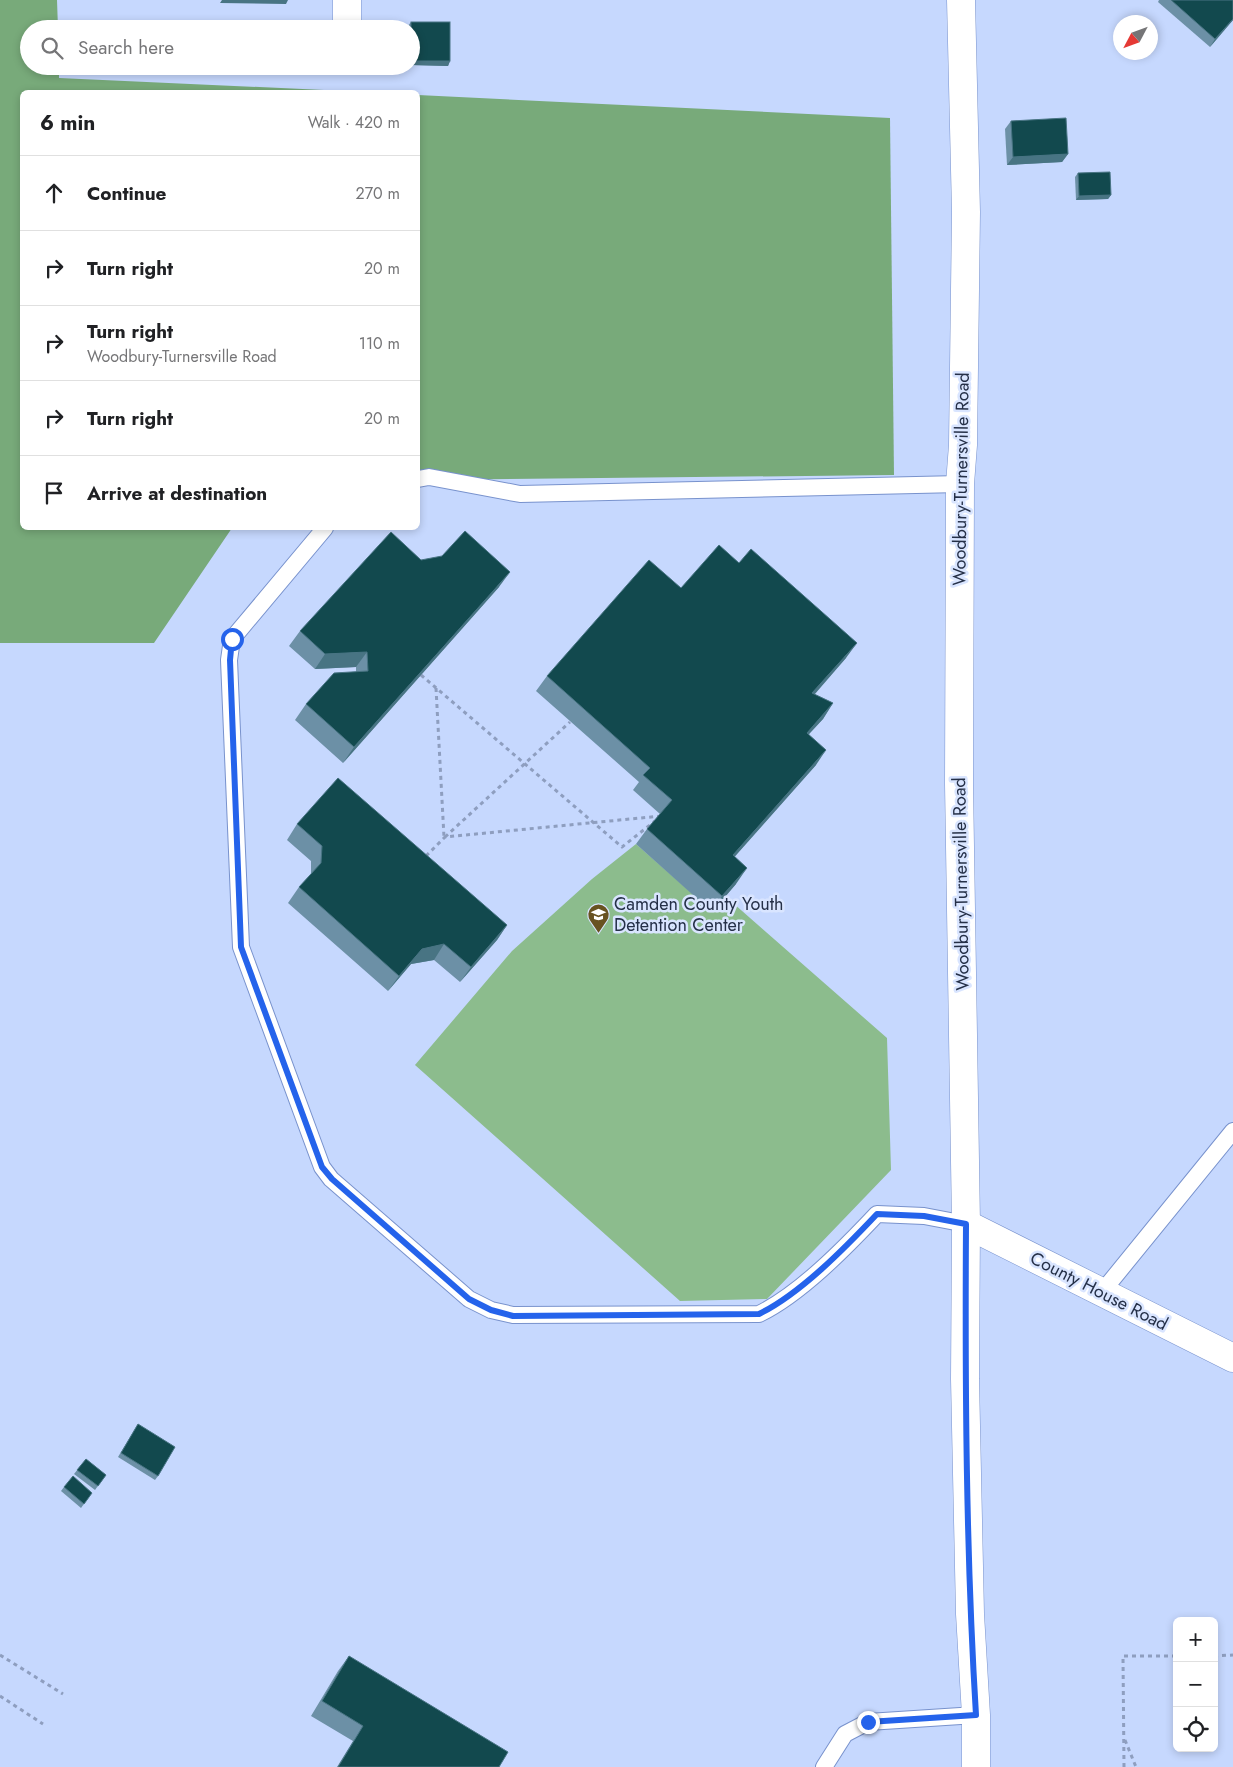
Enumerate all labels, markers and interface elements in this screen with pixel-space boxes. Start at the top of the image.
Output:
north arrow [1113,15,1158,60]
search box [20,20,420,75]
icon: search [38,34,66,62]
text: Search here [78,34,174,61]
text: 6 min [40,108,95,138]
text: Walk · 420 m [308,111,400,134]
icon: ahead [40,179,68,207]
text: Continue [87,180,166,207]
text: 270 m [356,182,400,205]
icon: right [40,254,68,282]
text: Turn right [87,255,173,282]
text: 20 m [364,257,400,280]
text: Turn right [87,318,173,345]
icon: right [40,329,68,357]
text: 110 m [359,332,400,355]
text: Woodbury-Turnersville Road [87,345,277,368]
street label: Woodbury-Turnersville Road [946,372,976,586]
icon: right [40,404,68,432]
text: Turn right [87,405,173,432]
text: 20 m [364,407,400,430]
icon: arrive [40,479,68,507]
text: Arrive at destination [87,480,267,507]
route start [221,628,244,651]
street label: Woodbury-Turnersville Road [946,777,976,991]
place label: Camden County Youth Detention Center [614,891,783,938]
school or university icon: Camden County Youth Detention Center [586,902,610,933]
street label: County House Road [1026,1245,1172,1337]
map controls [1173,1617,1218,1752]
button: + [1173,1617,1218,1662]
button: − [1173,1662,1218,1707]
button: locate [1173,1707,1218,1752]
route end [857,1711,880,1734]

